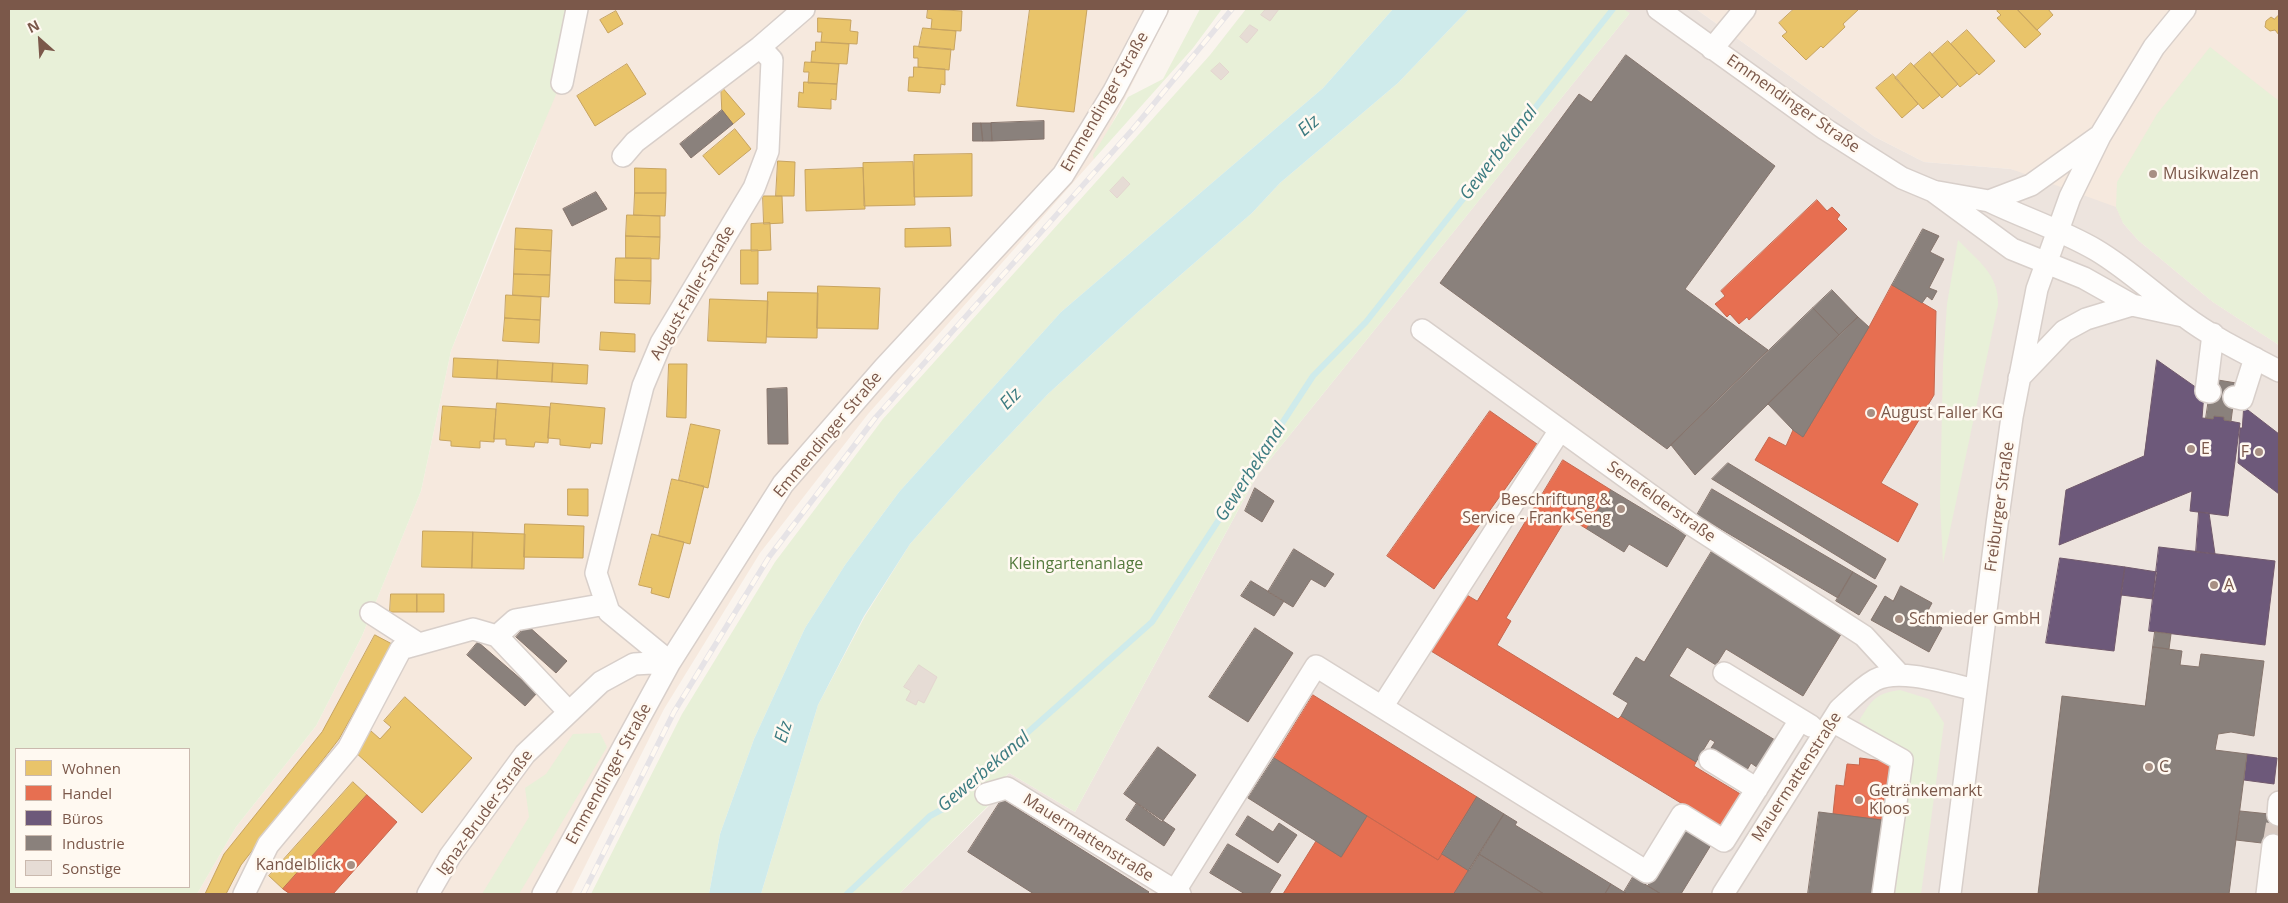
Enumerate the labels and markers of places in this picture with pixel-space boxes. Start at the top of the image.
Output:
place label: Musikwalzen [2163,164,2259,184]
marker: Musikwalzen [2147,168,2159,180]
place label: August Faller KG [1881,403,2003,423]
marker: August Faller KG [1865,407,1877,419]
place label: E [2201,439,2210,459]
place label: F [2241,442,2249,462]
marker: E [2185,443,2197,455]
marker: F [2253,446,2265,458]
place label: Beschriftung & Service - Frank Seng [1462,490,1611,528]
marker: Beschriftung & Service - Frank Seng [1615,503,1627,515]
place label: A [2224,575,2234,595]
marker: A [2208,579,2220,591]
place label: Schmieder GmbH [1909,609,2041,629]
marker: Schmieder GmbH [1893,613,1905,625]
place label: C [2159,757,2169,777]
marker: C [2143,761,2155,773]
place label: Getränkemarkt Kloos [1869,781,1982,819]
marker: Getränkemarkt Kloos [1853,794,1865,806]
place label: Kandelblick [256,855,341,875]
marker: Kandelblick [345,859,357,871]

